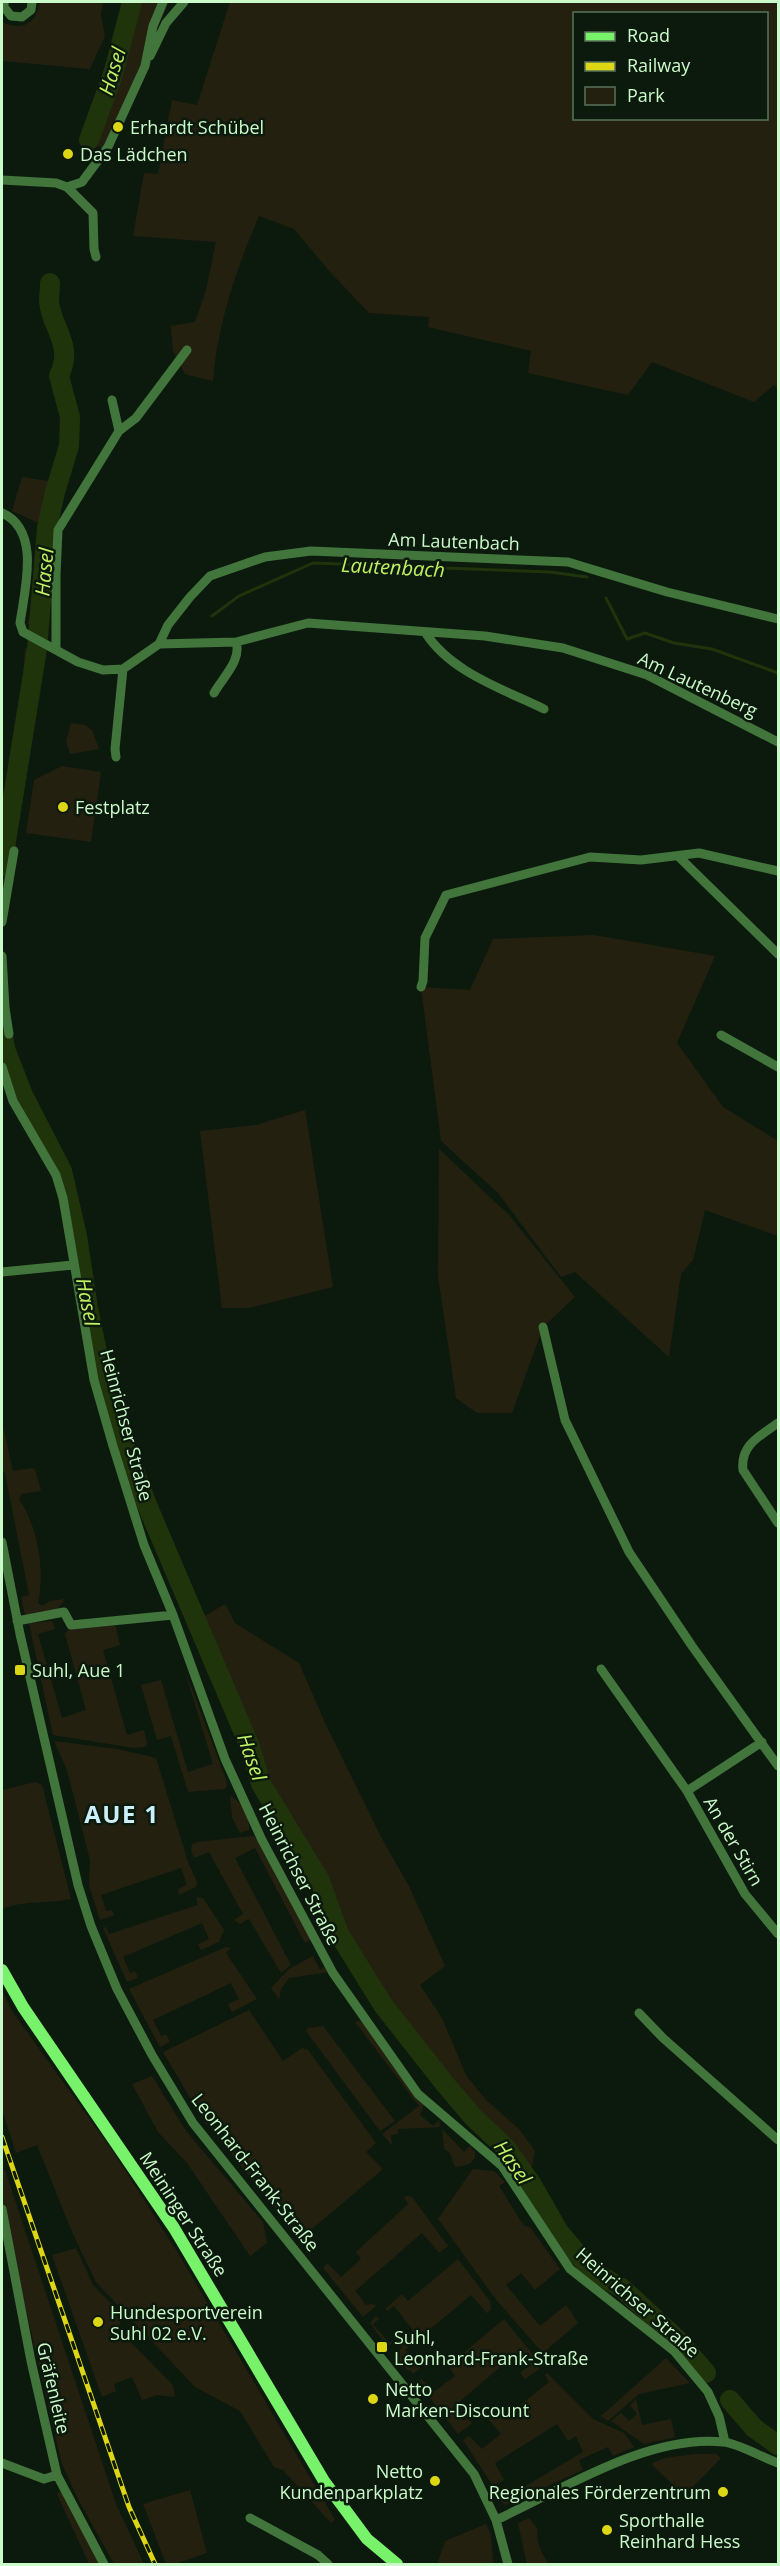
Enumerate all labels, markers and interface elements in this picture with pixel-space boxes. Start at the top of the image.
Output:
legend [573,12,768,120]
text: Road [627,23,670,47]
water label: Hasel [92,43,132,98]
text: Railway [627,53,691,77]
text: Park [627,83,665,107]
place label: Erhardt Schübel [130,115,264,139]
marker: Erhardt Schübel [111,120,125,134]
place label: Das Lädchen [80,142,188,166]
marker: Das Lädchen [61,147,75,161]
street label: Am Lautenbach [388,527,520,555]
water label: Hasel [28,546,60,597]
water label: Lautenbach [340,551,446,583]
street label: Am Lautenberg [634,646,762,722]
place label: Festplatz [75,795,150,819]
marker: Festplatz [56,800,70,814]
water label: Hasel [70,1276,106,1329]
street label: Heinrichser Straße [95,1346,159,1504]
place label: Suhl, Aue 1 [32,1658,125,1682]
marker: Suhl, Aue 1 [13,1663,27,1677]
water label: Hasel [231,1730,273,1785]
street label: An der Stirn [699,1792,769,1890]
district label: AUE 1 [84,1797,160,1830]
street label: Heinrichser Straße [254,1799,346,1949]
street label: Leonhard-Frank-Straße [187,2088,325,2256]
water label: Hasel [488,2134,539,2190]
street label: Meininger Straße [135,2147,233,2281]
street label: Heinrichser Straße [571,2242,705,2362]
place label: Hundesportverein Suhl 02 e.V. [110,2300,263,2345]
marker: Hundesportverein Suhl 02 e.V. [91,2315,105,2329]
place label: Suhl, Leonhard-Frank-Straße [394,2325,588,2370]
street label: Gräfenleite [32,2340,76,2436]
marker: Suhl, Leonhard-Frank-Straße [375,2340,389,2354]
place label: Netto Marken-Discount [385,2377,529,2422]
marker: Netto Marken-Discount [366,2392,380,2406]
place label: Netto Kundenparkplatz [280,2459,423,2504]
marker: Netto Kundenparkplatz [428,2474,442,2488]
place label: Regionales Förderzentrum [489,2480,711,2504]
marker: Regionales Förderzentrum [716,2485,730,2499]
place label: Sporthalle Reinhard Hess [619,2508,740,2553]
marker: Sporthalle Reinhard Hess [600,2523,614,2537]

